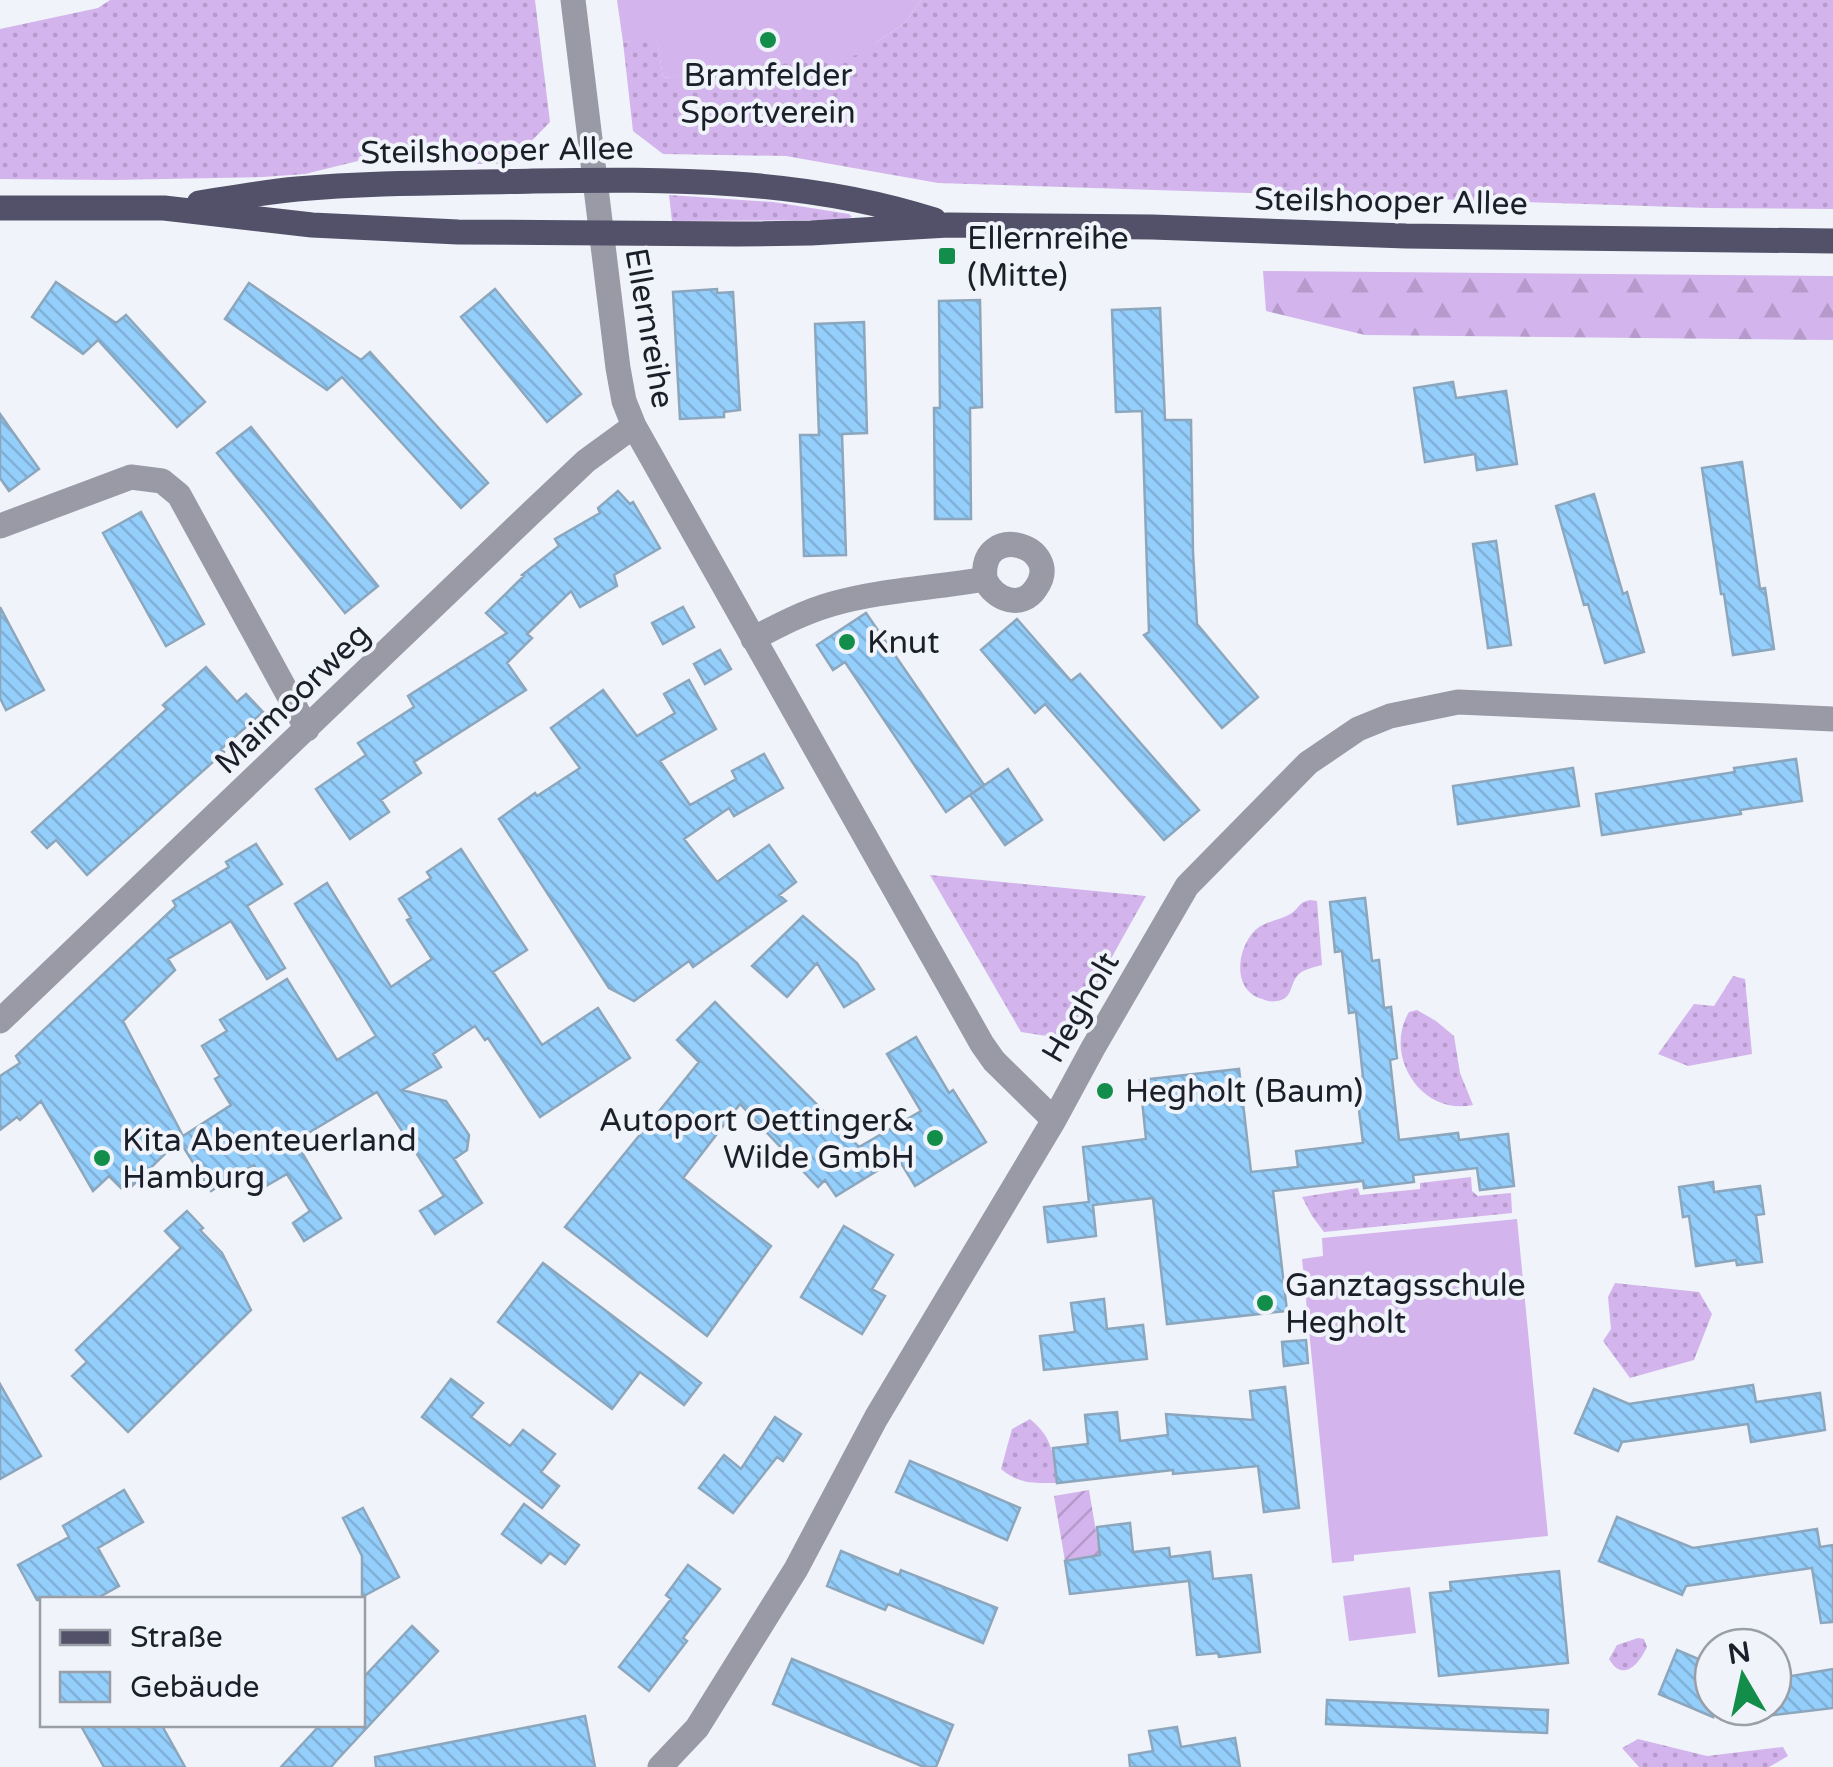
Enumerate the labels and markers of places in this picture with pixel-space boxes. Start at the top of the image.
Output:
marker: Bramfelder Sportverein [757,29,779,51]
place label: Bramfelder Sportverein [680,57,856,132]
place label: Ellernreihe (Mitte) [967,220,1129,295]
marker: Ellernreihe (Mitte) [936,245,958,267]
place label: Knut [867,624,940,662]
marker: Knut [836,631,858,653]
place label: Hegholt (Baum) [1125,1073,1363,1111]
marker: Hegholt (Baum) [1094,1080,1116,1102]
place label: Autoport Oettinger& Wilde GmbH [599,1102,915,1177]
place label: Kita Abenteuerland Hamburg [122,1122,417,1197]
marker: Autoport Oettinger& Wilde GmbH [924,1127,946,1149]
marker: Kita Abenteuerland Hamburg [91,1147,113,1169]
place label: Ganztagsschule Hegholt [1285,1267,1526,1342]
marker: Ganztagsschule Hegholt [1254,1292,1276,1314]

